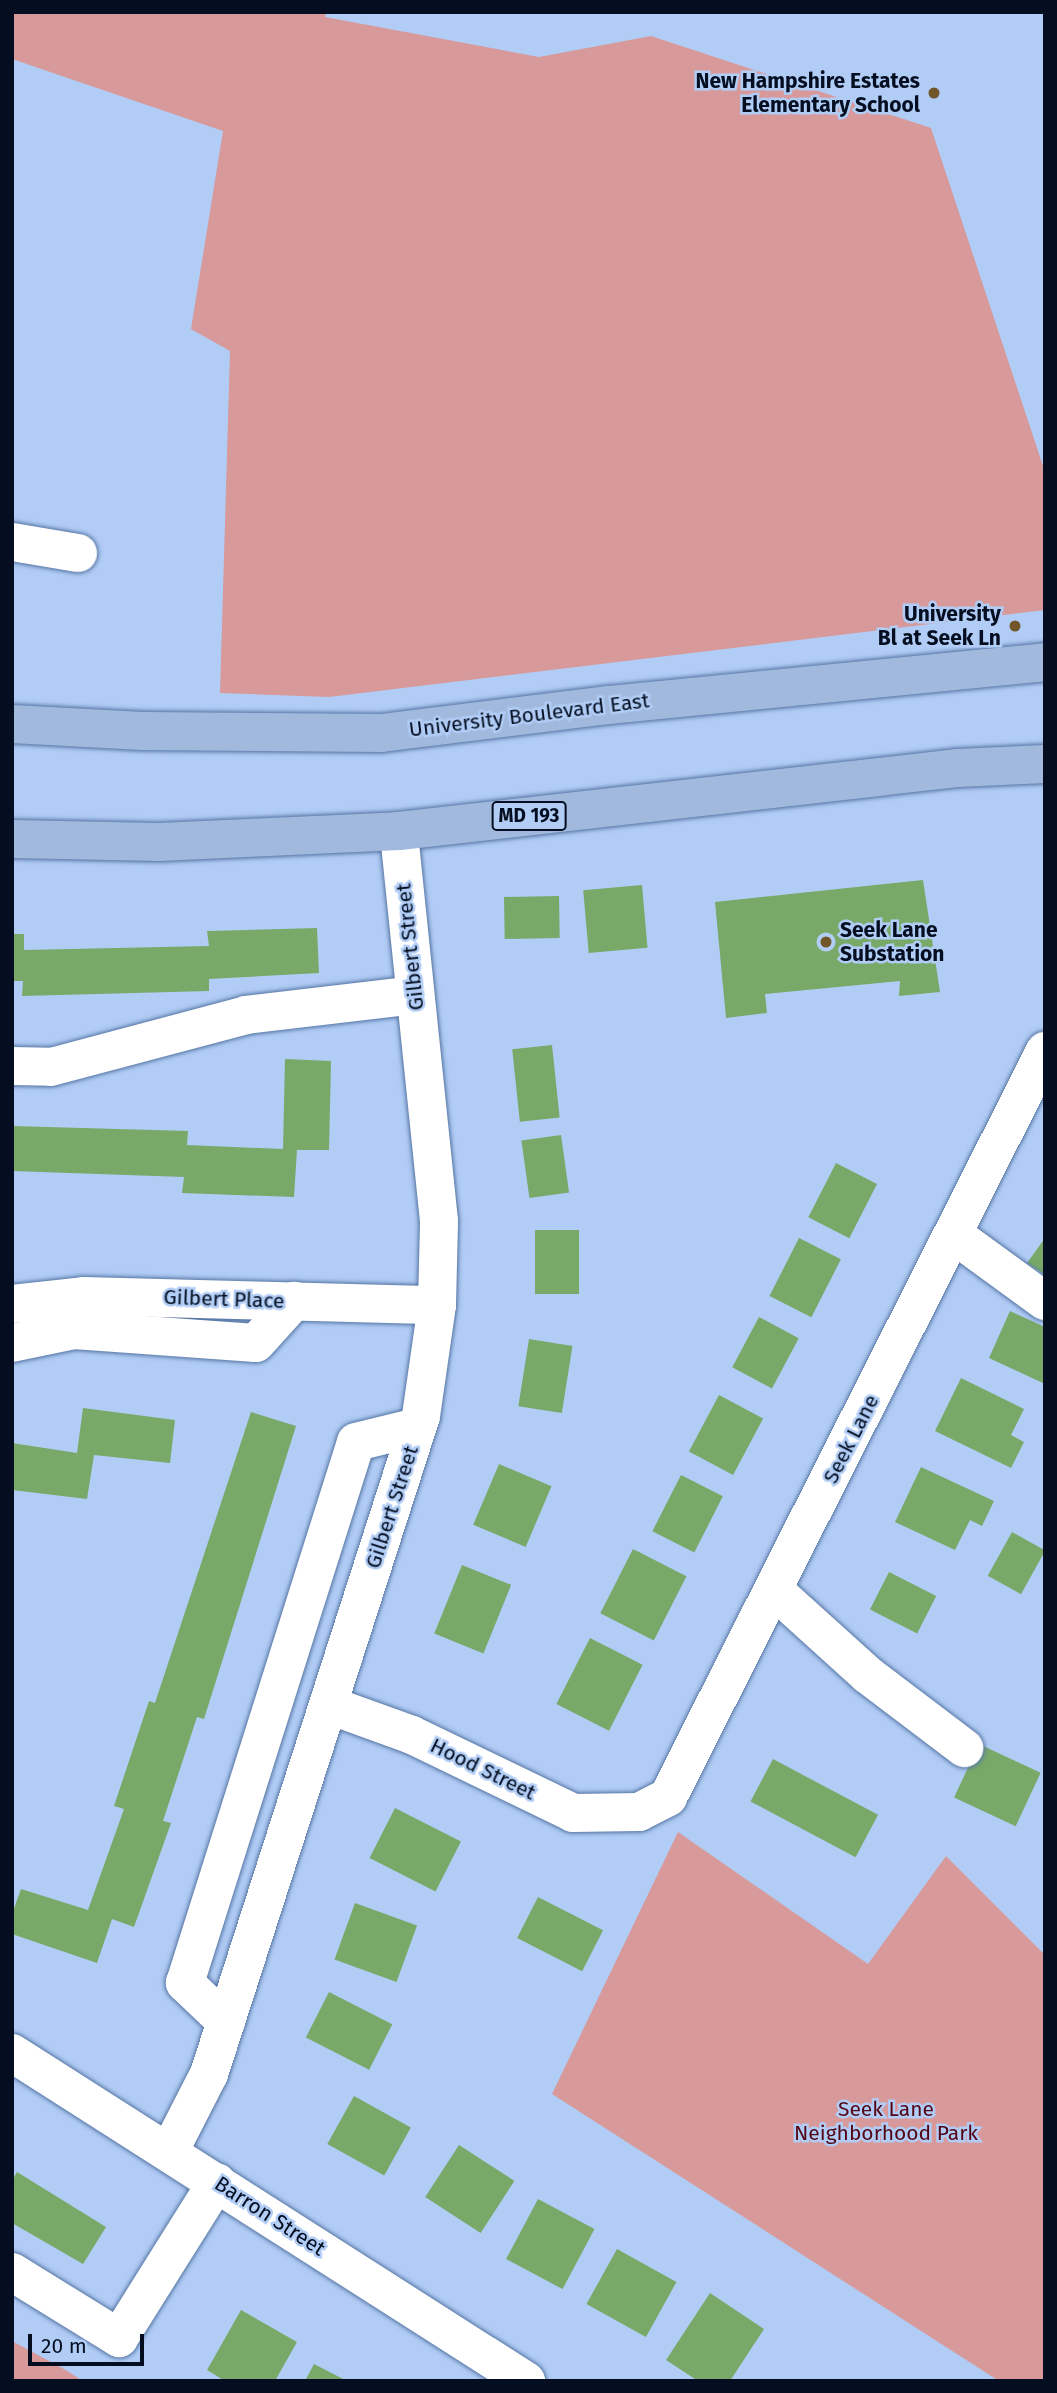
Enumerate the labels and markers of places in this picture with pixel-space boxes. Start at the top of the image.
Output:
place label: New Hampshire Estates Elementary School [696,68,920,118]
marker: New Hampshire Estates Elementary School [926,85,942,101]
place label: University Bl at Seek Ln [878,601,1001,651]
marker: University Bl at Seek Ln [1007,618,1023,634]
place label: Seek Lane Substation [840,917,944,967]
marker: Seek Lane Substation [818,934,834,950]

